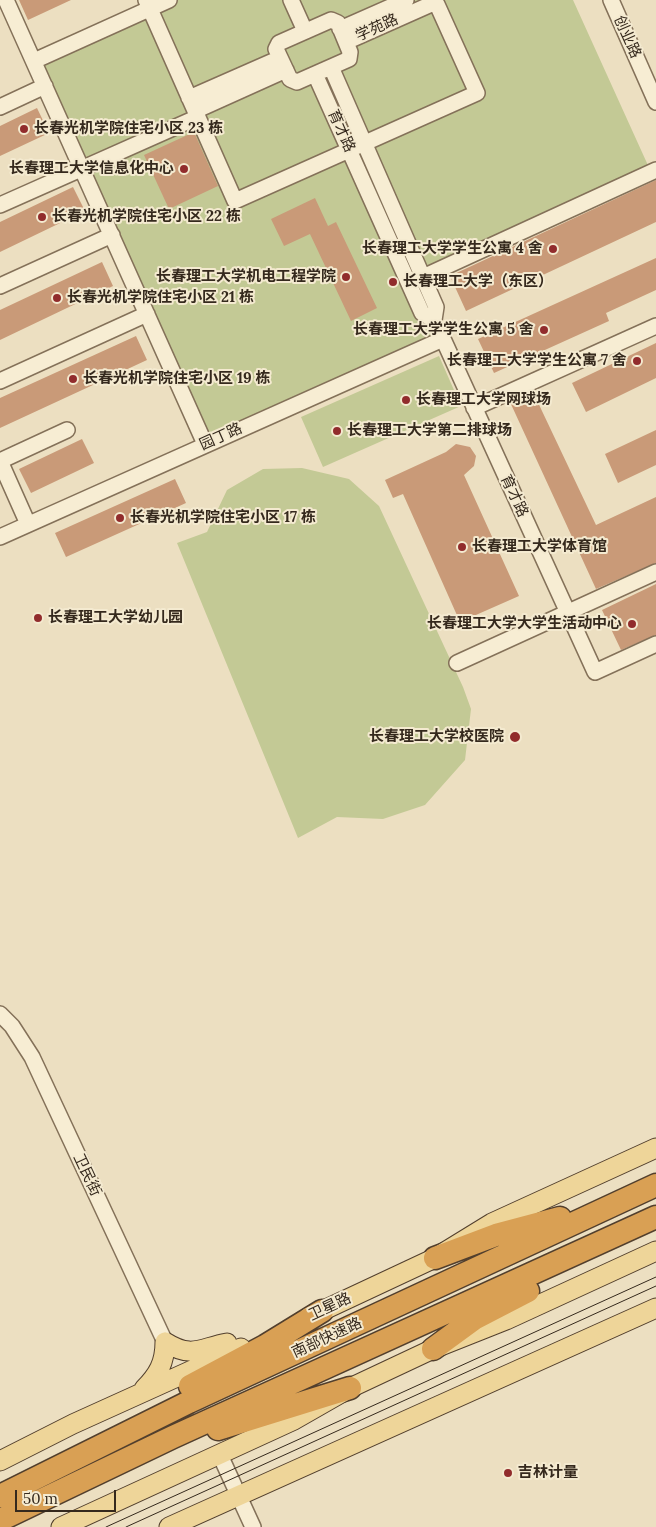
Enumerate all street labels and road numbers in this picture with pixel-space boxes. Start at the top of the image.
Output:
street label: 学苑路 [353,11,401,45]
street label: 创业路 [610,13,644,61]
street label: 育才路 [324,107,358,155]
street label: 园丁路 [197,420,245,454]
street label: 育才路 [496,472,532,520]
street label: 卫民街 [69,1151,105,1199]
street label: 卫星路 [306,1289,354,1325]
street label: 南部快速路 [289,1314,365,1362]

